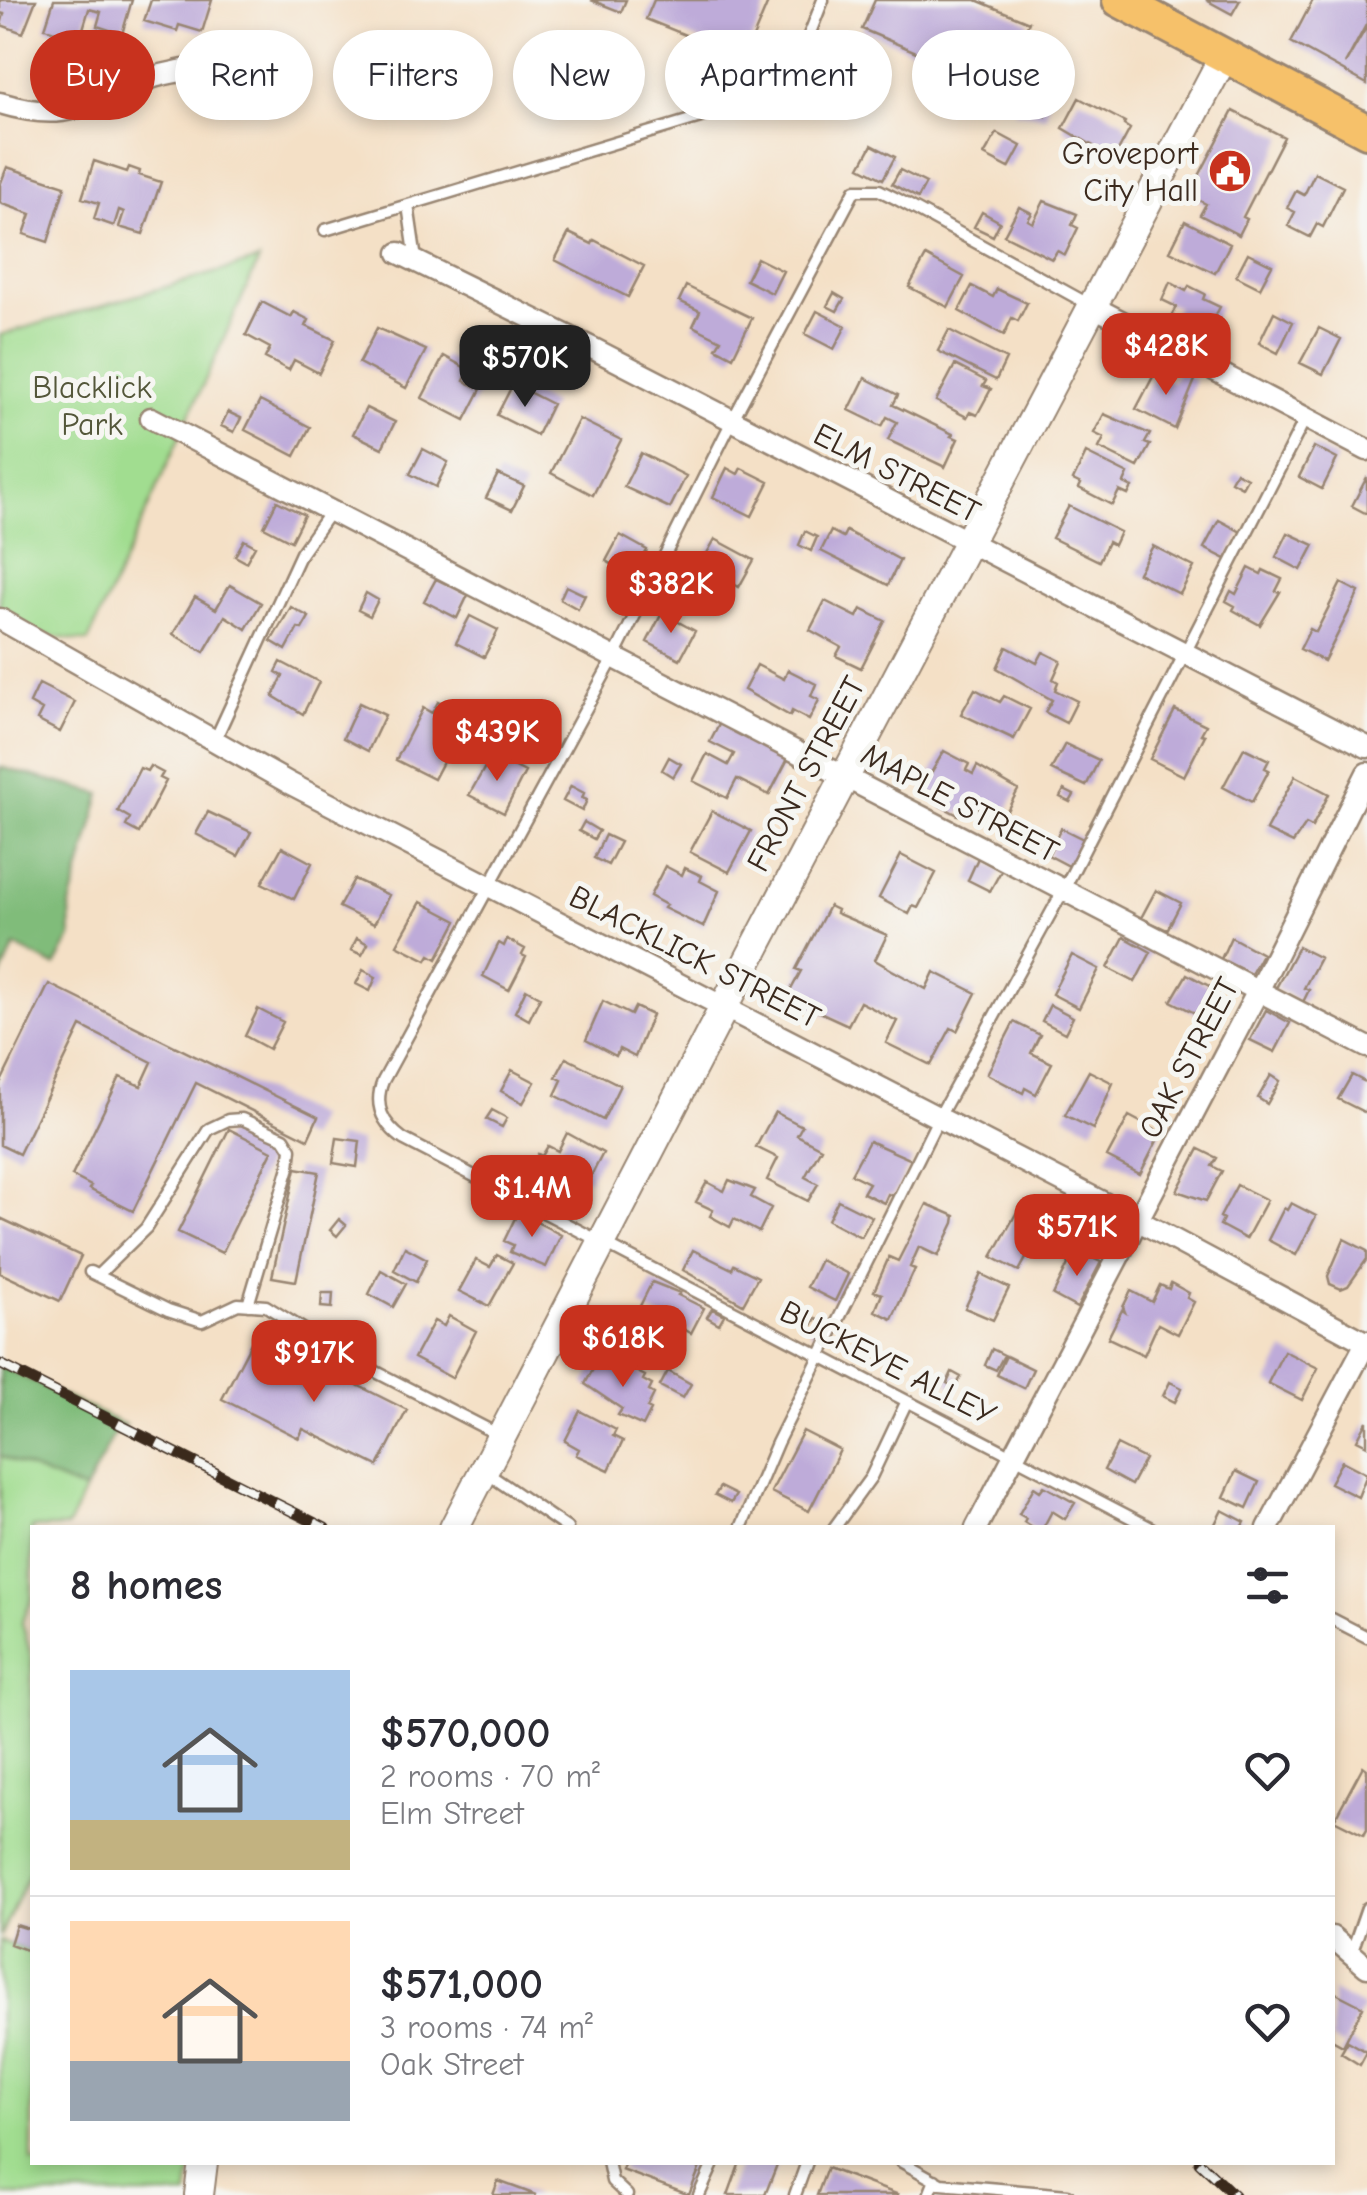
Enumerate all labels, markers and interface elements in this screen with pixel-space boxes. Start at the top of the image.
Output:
chip: Buy [30,30,155,120]
chip: Rent [175,30,313,120]
chip: Filters [333,30,493,120]
chip: New [513,30,645,120]
chip: Apartment [665,30,892,120]
chip: House [912,30,1075,120]
place label: Groveport City Hall [1062,135,1199,209]
public building icon: Groveport City Hall [1207,148,1253,194]
pin: $428K [1096,313,1236,398]
pin: $570K [455,325,595,410]
text: $428K [1124,327,1208,364]
text: $570K [482,339,568,376]
park label: Blacklick Park [32,369,152,443]
street label: ELM STREET [808,415,987,531]
pin: $382K [601,551,741,636]
text: $382K [628,565,714,602]
street label: FRONT STREET [739,670,873,878]
pin: $439K [427,699,567,784]
text: $439K [455,713,539,750]
street label: MAPLE STREET [855,735,1065,871]
street label: BLACKLICK STREET [563,878,827,1036]
street label: OAK STREET [1131,971,1247,1145]
pin: $1.4M [462,1155,602,1240]
text: $1.4M [493,1169,571,1206]
pin: $571K [1007,1194,1147,1279]
text: $571K [1036,1208,1118,1245]
street label: BUCKEYE ALLEY [774,1293,1002,1433]
pin: $618K [553,1305,693,1390]
text: $618K [582,1319,664,1356]
pin: $917K [244,1320,384,1405]
text: $917K [274,1334,355,1371]
icon: filters [1240,1558,1295,1613]
text: 8 homes [70,1561,222,1610]
text: $570,000 [380,1709,551,1758]
icon: home [150,1710,270,1830]
icon: heart [1240,1743,1295,1798]
text: 2 rooms · 70 m² [380,1758,600,1795]
text: Elm Street [380,1795,524,1832]
text: $571,000 [380,1960,543,2009]
icon: home [150,1961,270,2081]
icon: heart [1240,1994,1295,2049]
text: 3 rooms · 74 m² [380,2009,593,2046]
text: Oak Street [380,2046,523,2083]

